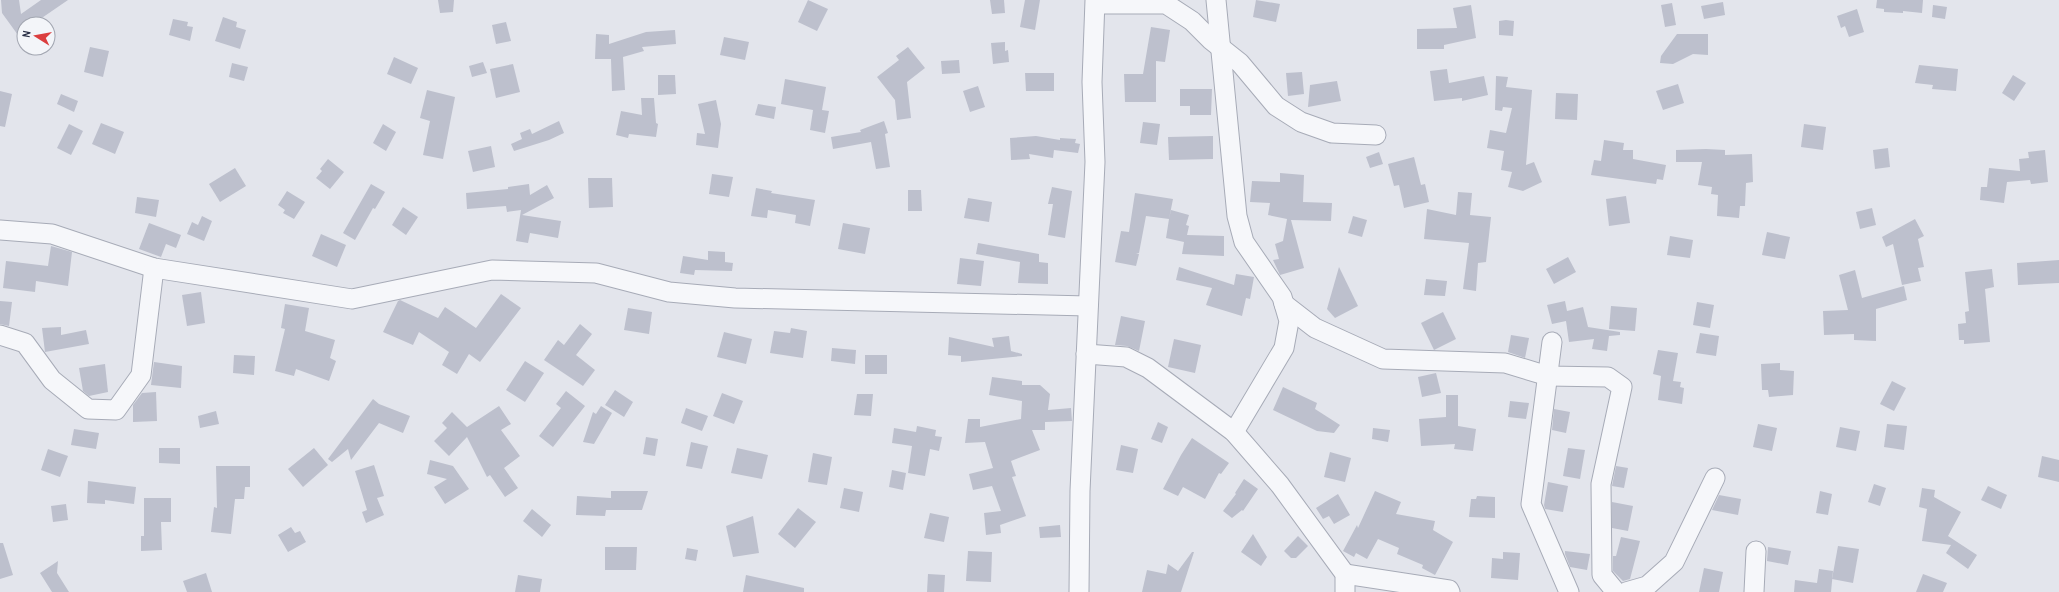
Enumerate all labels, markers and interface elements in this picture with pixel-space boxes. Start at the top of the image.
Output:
north arrow [16,16,56,56]
text: N [19,30,34,39]

